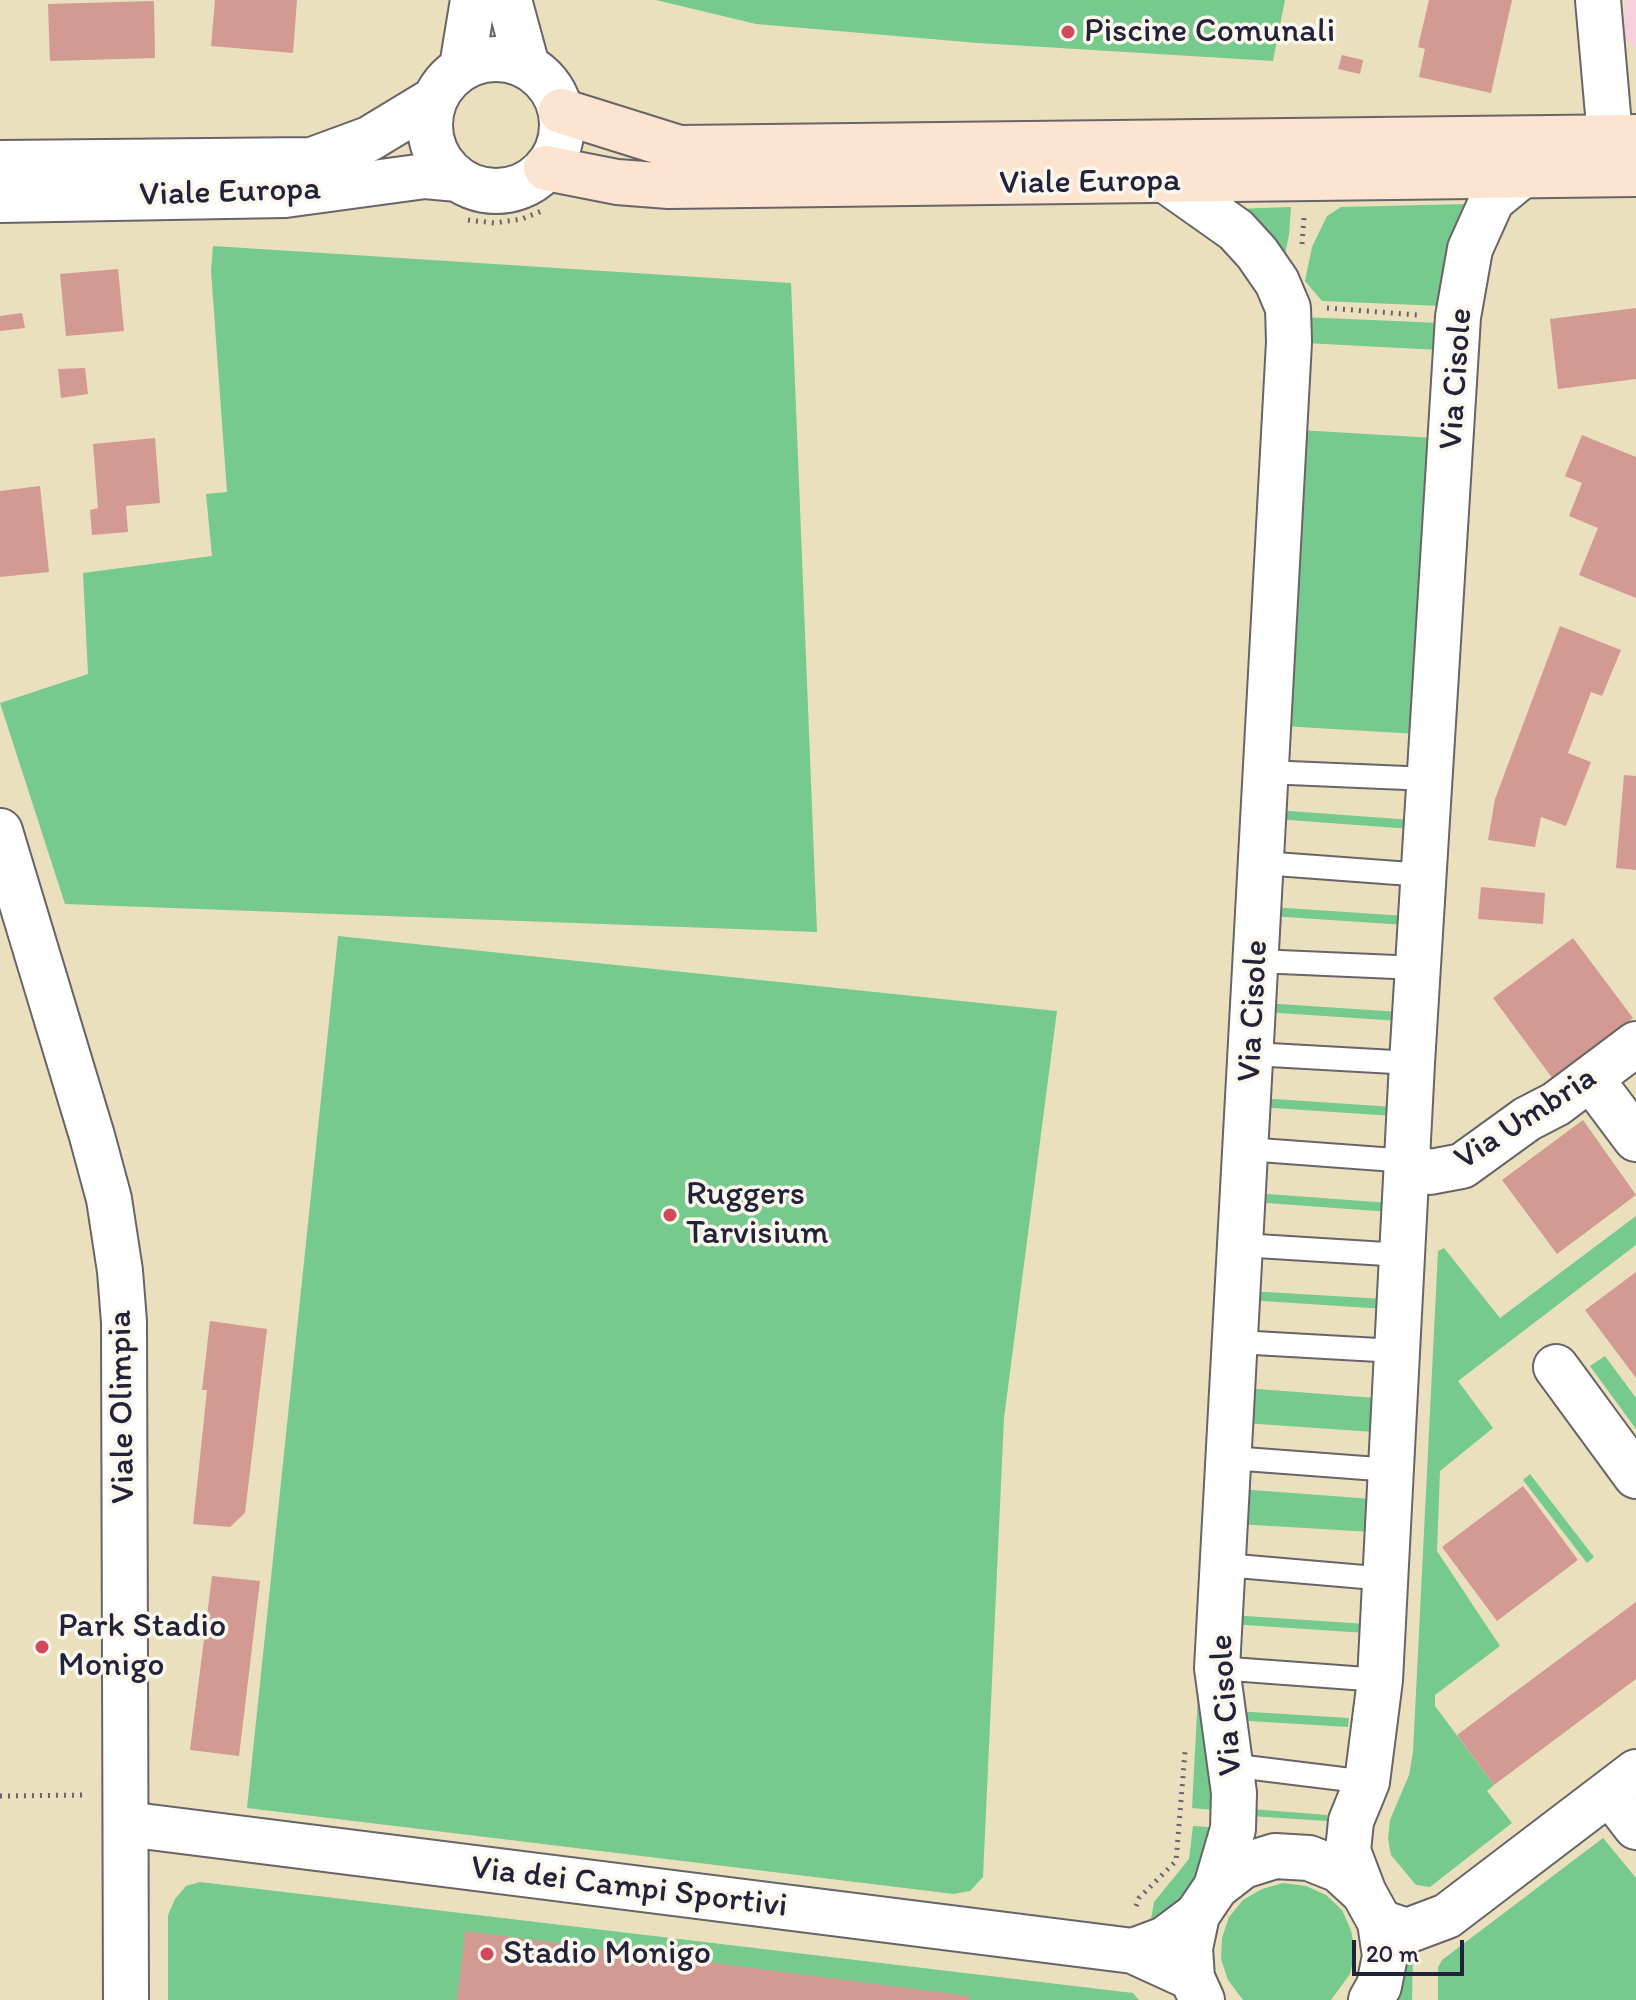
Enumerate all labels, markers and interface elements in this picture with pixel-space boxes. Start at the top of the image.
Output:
place label: Piscine Comunali [1084,12,1335,52]
marker: Piscine Comunali [1059,23,1077,41]
street label: Viale Europa [999,161,1181,205]
street label: Viale Europa [138,169,322,217]
street label: Via Cisole [1432,307,1482,451]
street label: Via Cisole [1230,939,1278,1083]
street label: Via Umbria [1447,1058,1605,1180]
place label: Ruggers Tarvisium [686,1175,829,1254]
marker: Ruggers Tarvisium [661,1206,679,1224]
street label: Viale Olimpia [101,1310,145,1504]
place label: Park Stadio Monigo [58,1607,226,1686]
street label: Via Cisole [1202,1633,1252,1777]
marker: Park Stadio Monigo [33,1638,51,1656]
street label: Via dei Campi Sportivi [468,1848,790,1928]
scale bar [1356,1924,1468,1974]
place label: Stadio Monigo [503,1934,711,1974]
text: 20 m [1366,1939,1419,1968]
marker: Stadio Monigo [478,1945,496,1963]

